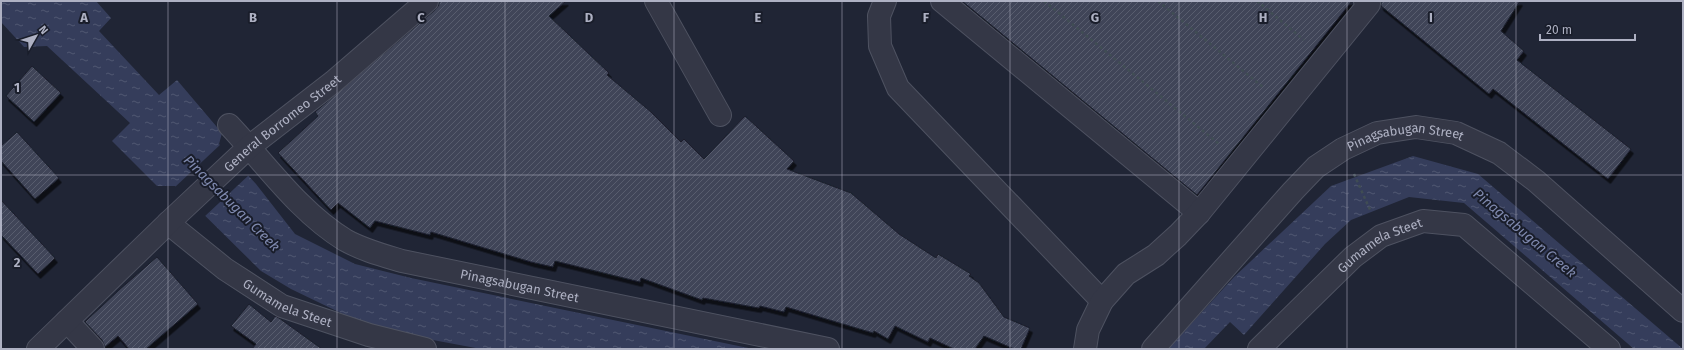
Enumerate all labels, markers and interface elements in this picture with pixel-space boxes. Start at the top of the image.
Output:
text: A [79,10,88,25]
text: B [249,10,257,25]
text: C [417,10,425,25]
text: D [585,10,594,25]
text: E [755,10,762,25]
text: F [923,10,930,25]
text: G [1091,10,1099,25]
text: H [1259,10,1267,25]
text: I [1429,10,1433,25]
north arrow [16,16,56,56]
scale bar [1540,16,1635,42]
text: N [36,23,51,37]
text: 20 m [1546,23,1572,37]
street label: General Borromeo Street [221,71,344,175]
text: 1 [14,80,20,95]
street label: Pinagsabugan Street [1344,120,1467,154]
water label: Pinagsabugan Creek [180,152,284,255]
water label: Pinagsabugan Creek [1470,185,1580,282]
street label: Gumamela Steet [1334,215,1424,276]
text: 2 [14,255,21,270]
street label: Pinagsabugan Street [459,266,581,305]
street label: Gumamela Steet [240,276,334,330]

